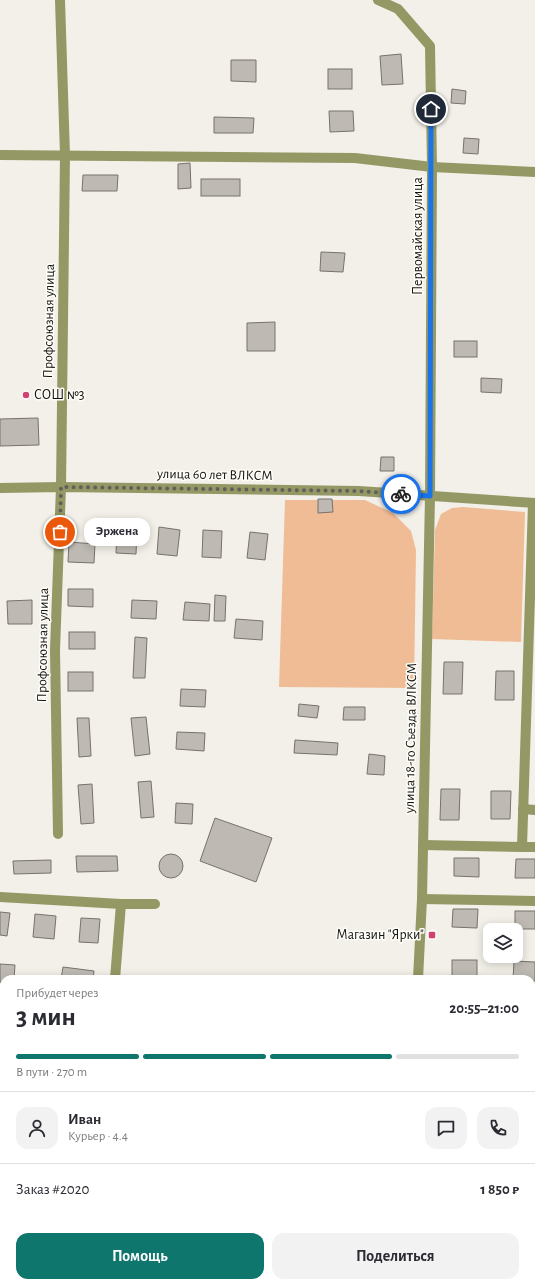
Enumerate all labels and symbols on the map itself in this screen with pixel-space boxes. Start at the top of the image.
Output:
pin [414,92,448,126]
street label: Первомайская улица [411,176,425,295]
street label: Профсоюзная улица [41,263,57,378]
place label: СОШ №3 [34,388,85,402]
marker: СОШ №3 [21,390,31,400]
street label: улица 60 лет ВЛКСМ [156,467,273,483]
courier [381,474,421,514]
pin [43,515,77,549]
callout: Эржена [84,518,150,546]
street label: Профсоюзная улица [35,587,51,702]
street label: улица 18-го Съезда ВЛКСМ [403,663,419,814]
place label: Магазин "Ярки" [336,928,424,942]
marker: Магазин "Ярки" [427,930,437,940]

